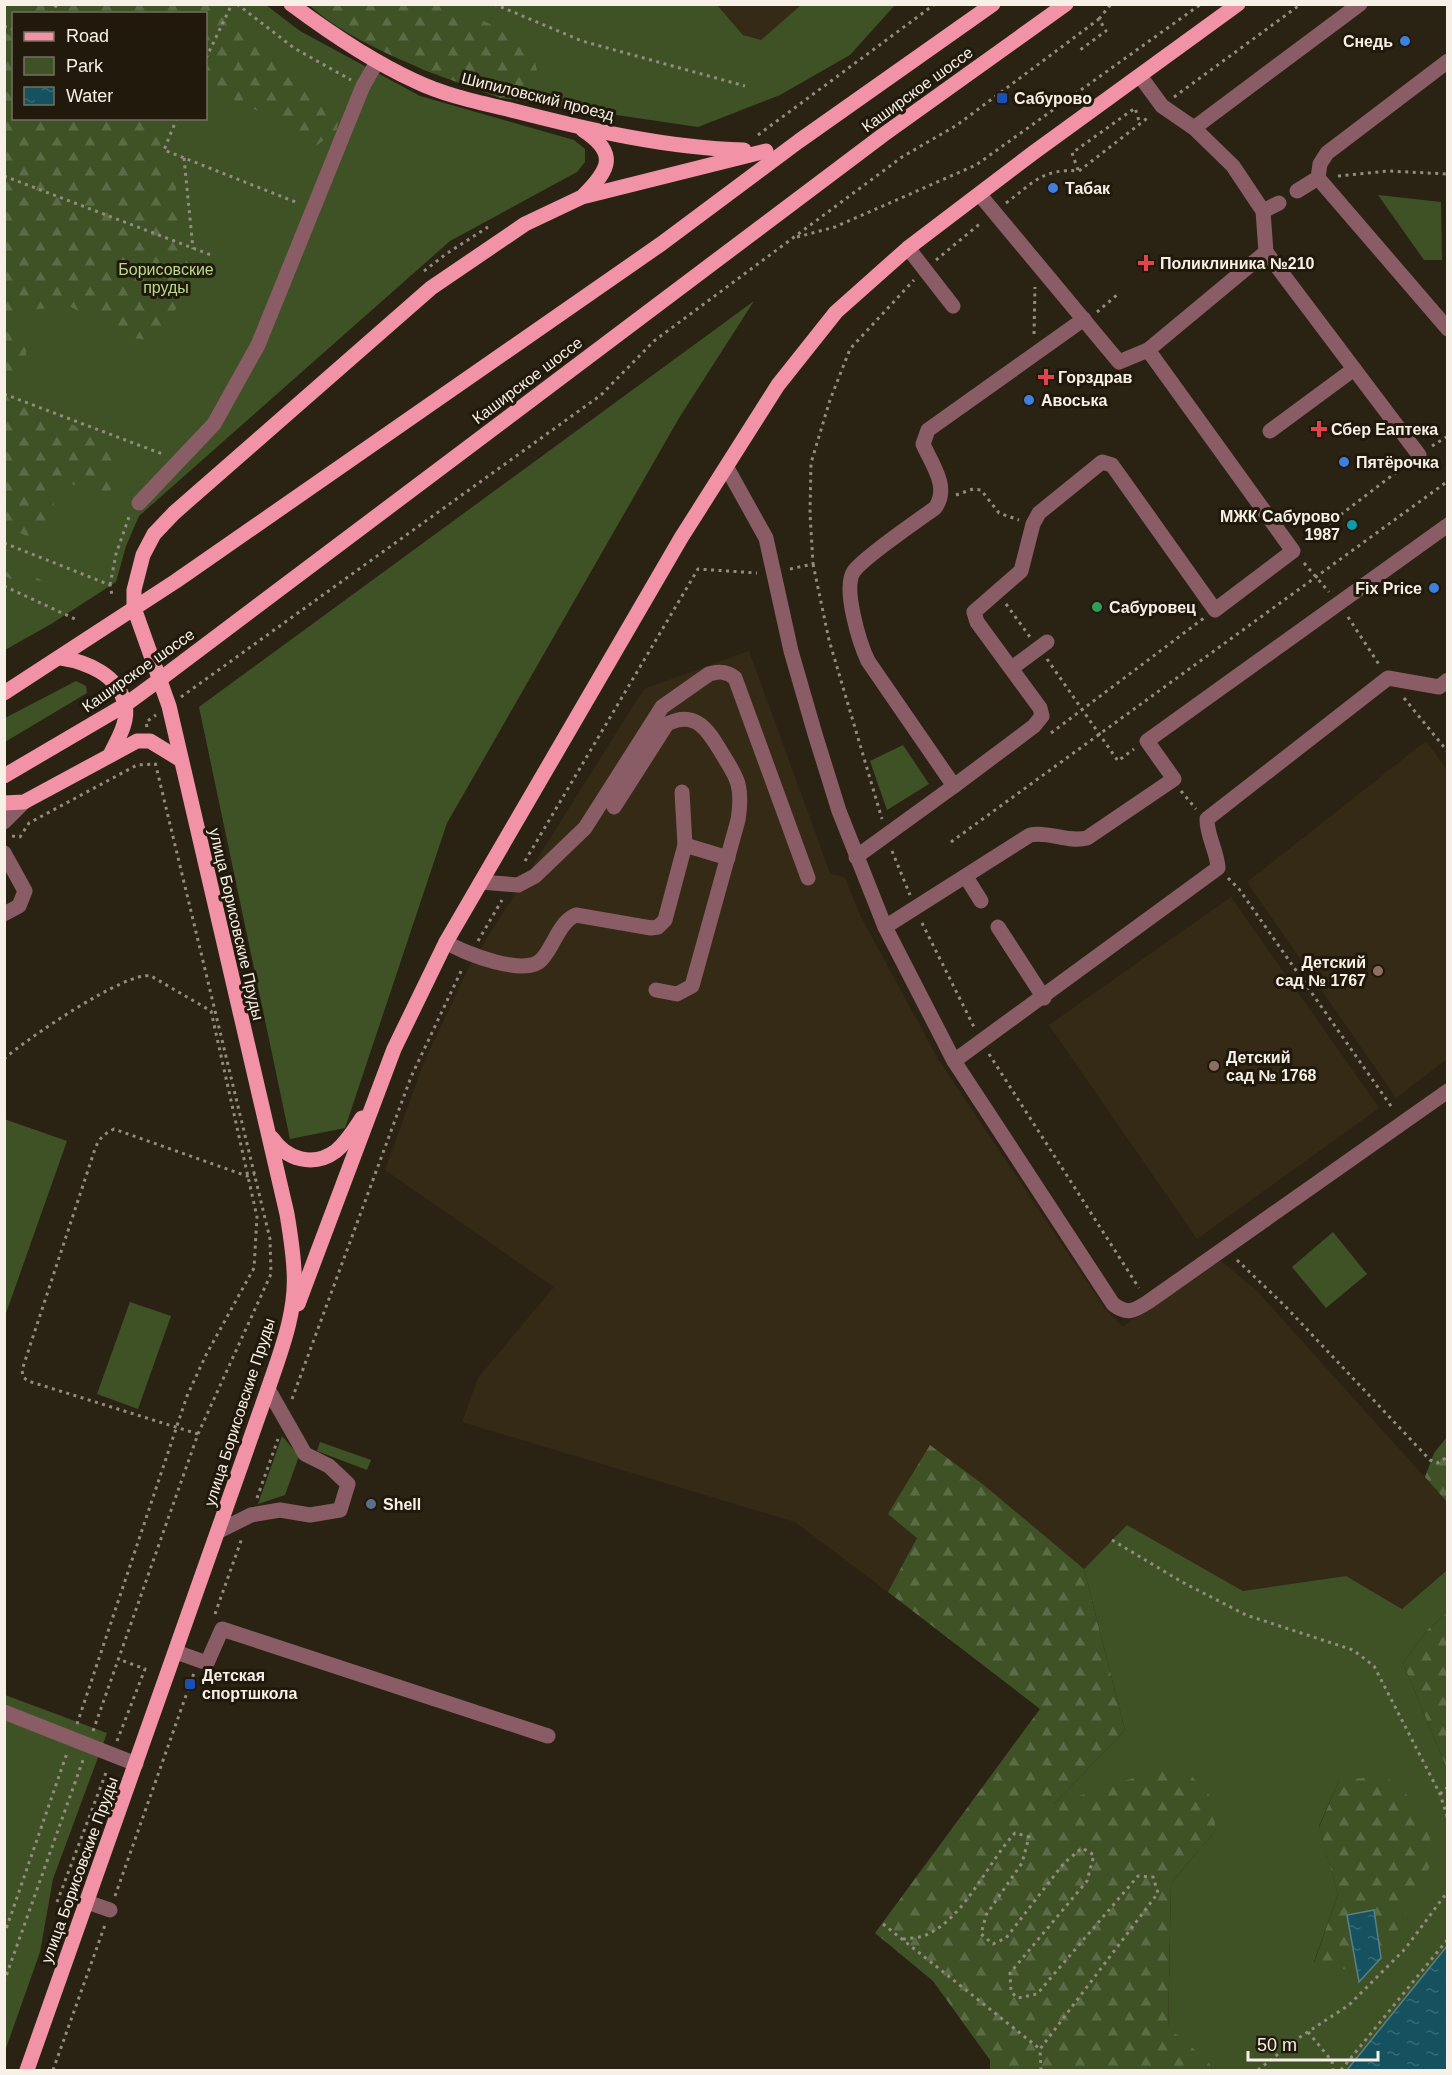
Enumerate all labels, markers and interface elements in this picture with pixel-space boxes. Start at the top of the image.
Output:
legend [12,12,207,120]
text: Road [66,26,109,46]
place label: Снедь [1343,33,1393,50]
marker: Снедь [1398,34,1412,48]
street label: Каширское шоссе [859,43,976,135]
text: Park [66,56,104,76]
street label: Шипиловский проезд [460,69,617,124]
text: Water [66,86,113,106]
place label: Сабурово [1014,90,1092,107]
marker: Сабурово [995,91,1009,105]
place label: Табак [1065,180,1111,197]
marker: Табак [1046,181,1060,195]
marker: Поликлиника №210 [1137,254,1155,272]
place label: Поликлиника №210 [1160,255,1315,272]
park label: Борисовские пруды [118,261,214,296]
street label: Каширское шоссе [469,334,586,427]
place label: Горздрав [1058,369,1132,386]
marker: Горздрав [1039,370,1053,384]
place label: Авоська [1041,392,1107,409]
marker: Авоська [1022,393,1036,407]
place label: Сбер Еаптека [1331,421,1438,438]
marker: Сбер Еаптека [1312,422,1326,436]
place label: Пятёрочка [1356,454,1439,471]
marker: Пятёрочка [1337,455,1351,469]
place label: МЖК Сабурово 1987 [1220,508,1340,543]
marker: МЖК Сабурово 1987 [1345,518,1359,532]
place label: Fix Price [1355,580,1422,597]
marker: Fix Price [1427,581,1441,595]
place label: Сабуровец [1109,599,1196,616]
marker: Сабуровец [1090,600,1104,614]
street label: Каширское шоссе [79,625,198,716]
street label: улица Борисовские Пруды [206,826,267,1022]
place label: Детский сад № 1767 [1276,954,1366,989]
marker: Детский сад № 1767 [1371,964,1385,978]
place label: Детский сад № 1768 [1226,1049,1317,1084]
marker: Детский сад № 1768 [1207,1059,1221,1073]
street label: улица Борисовские Пруды [201,1316,278,1508]
place label: Shell [383,1496,421,1513]
marker: Shell [364,1497,378,1511]
place label: Детская спортшкола [202,1667,297,1702]
marker: Детская спортшкола [183,1677,197,1691]
street label: улица Борисовские Пруды [38,1775,121,1966]
scale bar [1248,2024,1378,2062]
text: 50 m [1257,2035,1297,2055]

